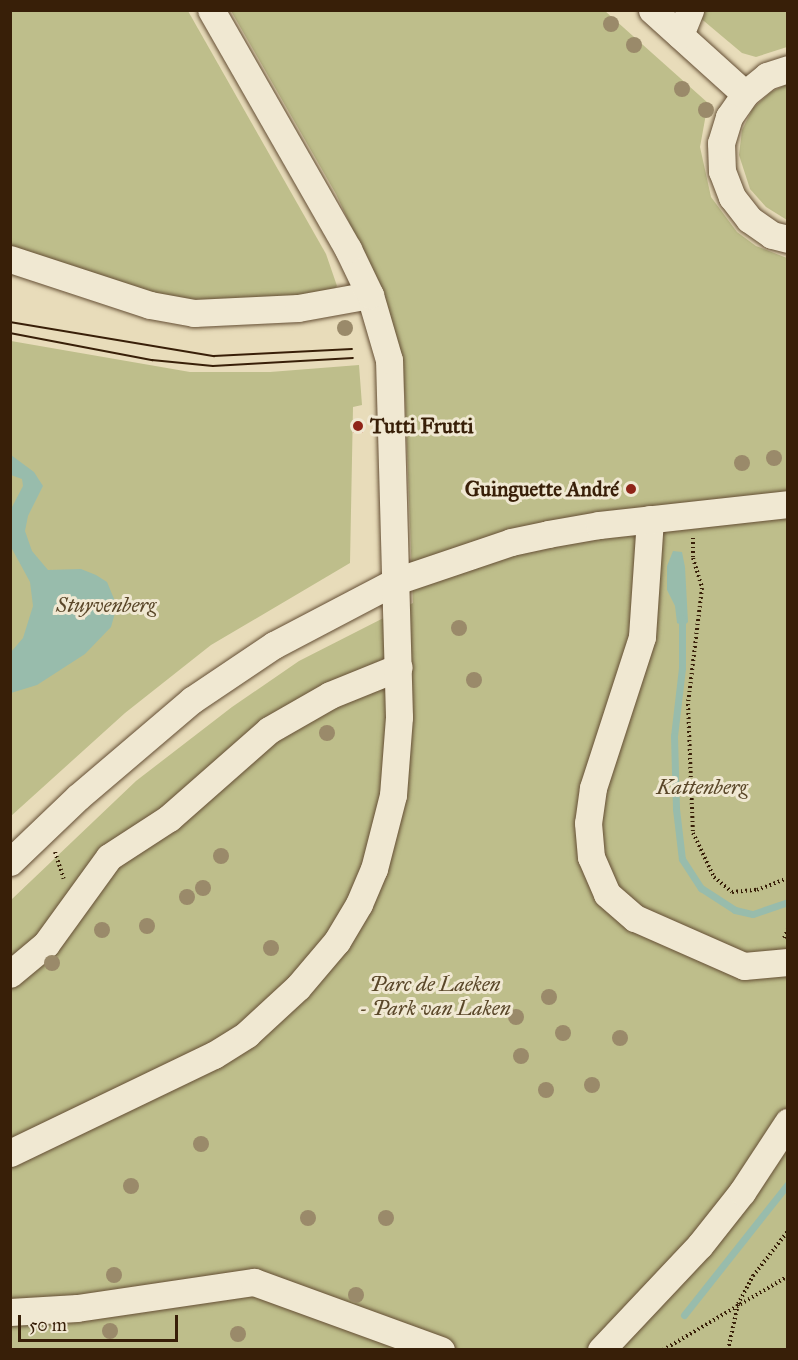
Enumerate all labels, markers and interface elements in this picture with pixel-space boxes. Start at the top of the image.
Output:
place label: Tutti Frutti [370,413,473,439]
marker: Tutti Frutti [351,419,365,433]
place label: Guinguette André [465,476,619,502]
marker: Guinguette André [624,482,638,496]
park label: Stuyvenberg [56,592,156,618]
park label: Kattenberg [657,774,747,800]
park label: Parc de Laeken - Park van Laken [359,971,511,1021]
scale bar [21,1303,182,1341]
text: 50 m [29,1314,67,1336]

